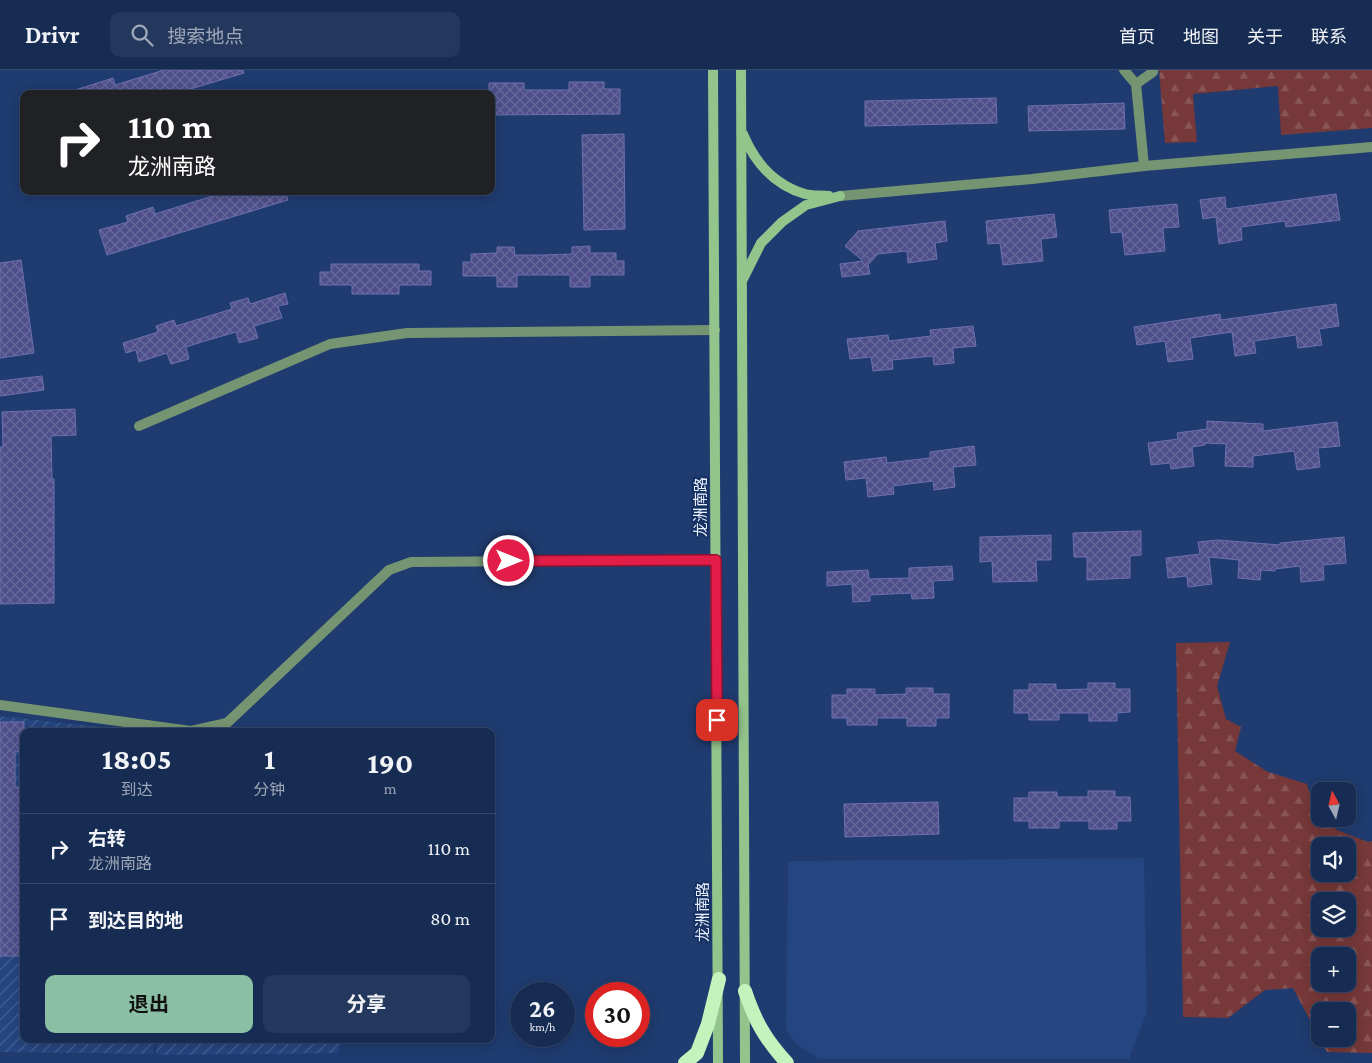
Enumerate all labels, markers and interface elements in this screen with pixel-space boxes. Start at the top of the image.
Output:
search box [110,12,460,57]
text: Drivr [25,21,80,48]
icon: search [128,21,156,49]
text: 搜索地点 [168,26,244,47]
text: 首页 [1119,27,1155,47]
text: 地图 [1183,27,1219,47]
text: 关于 [1247,27,1283,47]
text: 联系 [1311,27,1347,47]
text: 110 m [128,107,212,146]
icon: right [45,110,110,175]
text: 龙洲南路 [128,154,216,179]
street label: 龙洲南路 [692,477,709,537]
position arrow [482,534,534,586]
pin [696,699,738,741]
icon: arrive [703,706,731,734]
text: 18:05 [102,742,172,775]
text: 1 [264,742,275,775]
text: 190 [367,746,413,779]
text: m [384,780,397,797]
text: 到达 [121,781,153,798]
text: 分钟 [254,781,286,798]
north arrow [1311,782,1356,828]
map controls [1311,782,1356,1047]
text: 右转 [88,828,126,849]
icon: right [45,835,73,863]
button: sound [1311,837,1356,882]
text: 110 m [428,838,470,859]
text: 龙洲南路 [88,855,152,872]
street label: 龙洲南路 [694,882,711,942]
button: layers [1311,892,1356,937]
icon: arrive [45,905,73,933]
text: 80 m [430,908,470,929]
text: 到达目的地 [88,910,183,931]
button: + [1311,947,1356,992]
button: 退出 [45,975,253,1033]
button: 分享 [263,975,470,1033]
speed limit sign: 30 [585,982,650,1047]
text: 26 [529,995,556,1022]
button: − [1311,1002,1356,1047]
text: km/h [530,1020,555,1034]

